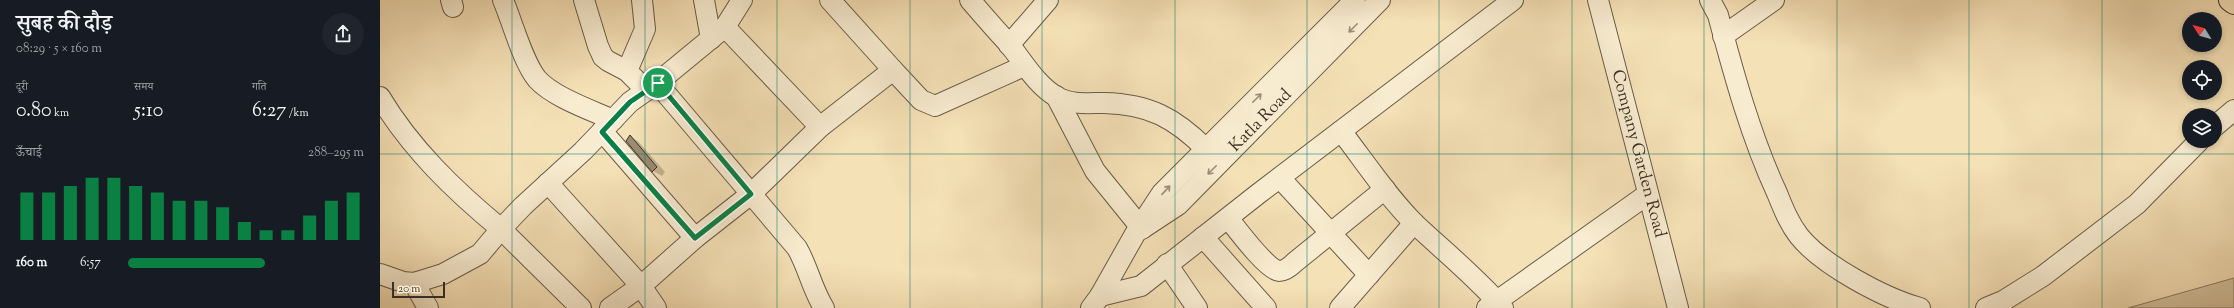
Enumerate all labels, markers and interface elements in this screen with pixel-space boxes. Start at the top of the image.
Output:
text: सुबह की दौड़ [16,9,112,41]
north arrow [2182,12,2222,52]
map controls [2182,12,2222,148]
button: share [322,13,364,55]
one-way arrow [1348,23,1357,33]
text: 08:29 · 5 × 160 m [16,40,102,58]
button: locate [2182,60,2222,100]
pin [641,66,675,100]
street label: Company Garden Road [1605,67,1671,241]
icon: arrive [647,72,669,94]
text: दूरी [16,79,28,95]
text: समय [134,79,153,95]
text: गति [252,79,266,95]
street label: Katla Road [1224,84,1298,158]
one-way arrow [1252,93,1262,103]
text: 0.80 [16,97,52,126]
text: 5:10 [134,97,163,126]
text: 6:27 [252,97,286,126]
text: km [52,105,69,121]
text: /km [286,105,309,121]
button: layers [2182,108,2222,148]
text: ऊँचाई [16,144,42,162]
text: 288–295 m [308,144,364,162]
one-way arrow [1207,165,1217,175]
one-way arrow [1161,185,1170,196]
text: 160 m [16,254,47,272]
text: 6:57 [80,254,101,272]
scale bar [392,280,445,299]
text: 20 m [398,281,420,297]

